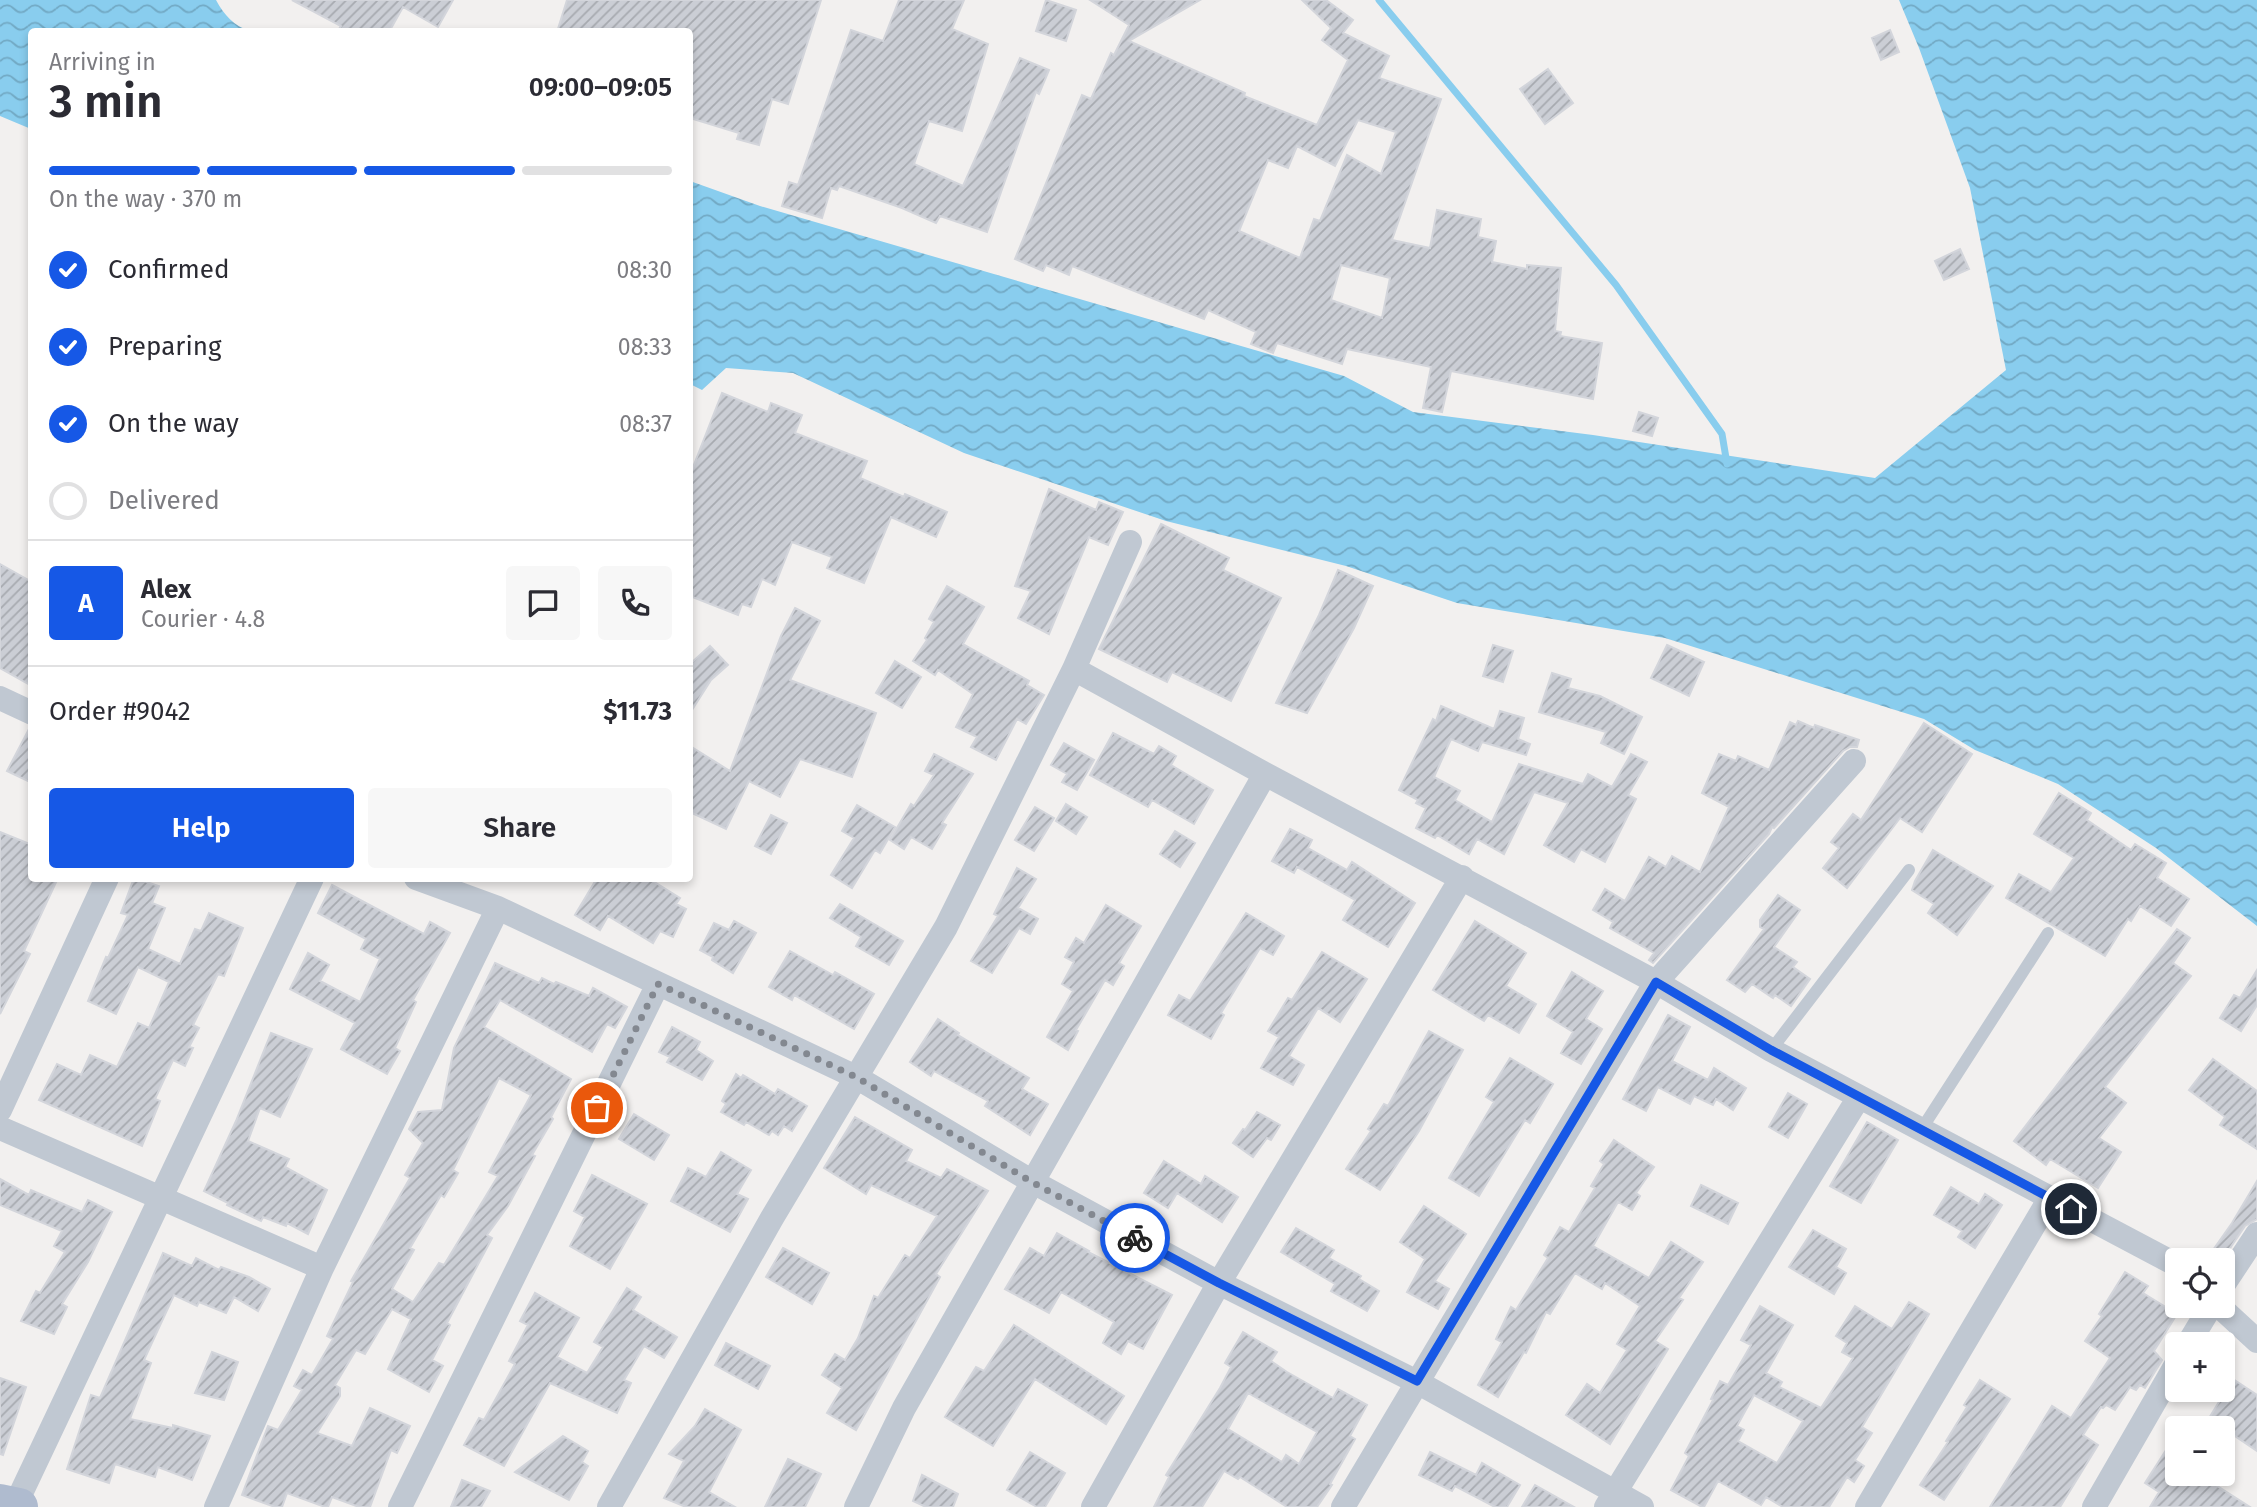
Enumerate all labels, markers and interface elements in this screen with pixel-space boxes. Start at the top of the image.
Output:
text: Arriving in [49,48,156,76]
text: 09:00–09:05 [529,72,672,103]
text: 3 min [49,74,163,129]
text: On the way · 370 m [49,185,242,213]
icon: check [49,251,87,289]
text: Confirmed [108,254,229,285]
text: 08:30 [616,256,672,284]
icon: check [49,328,87,366]
text: Preparing [108,331,221,362]
text: 08:33 [618,333,672,361]
icon: check [49,405,87,443]
text: On the way [108,408,239,439]
text: 08:37 [619,410,672,438]
text: Delivered [108,485,220,516]
button: chat [506,566,580,640]
button: phone [598,566,672,640]
text: Alex [141,574,191,605]
text: A [78,588,94,619]
text: Courier · 4.8 [141,605,265,633]
text: Order #9042 [49,696,191,727]
text: $11.73 [603,696,672,727]
button: Help [49,788,354,868]
button: Share [368,788,672,868]
pin [567,1078,627,1138]
icon: bag [578,1089,616,1127]
pin [2041,1179,2101,1239]
icon: home [2052,1190,2090,1228]
courier [1100,1203,1170,1273]
icon: bike [1116,1219,1154,1257]
map controls [2165,1248,2235,1486]
button: locate [2165,1248,2235,1318]
button: + [2165,1332,2235,1402]
button: − [2165,1416,2235,1486]

